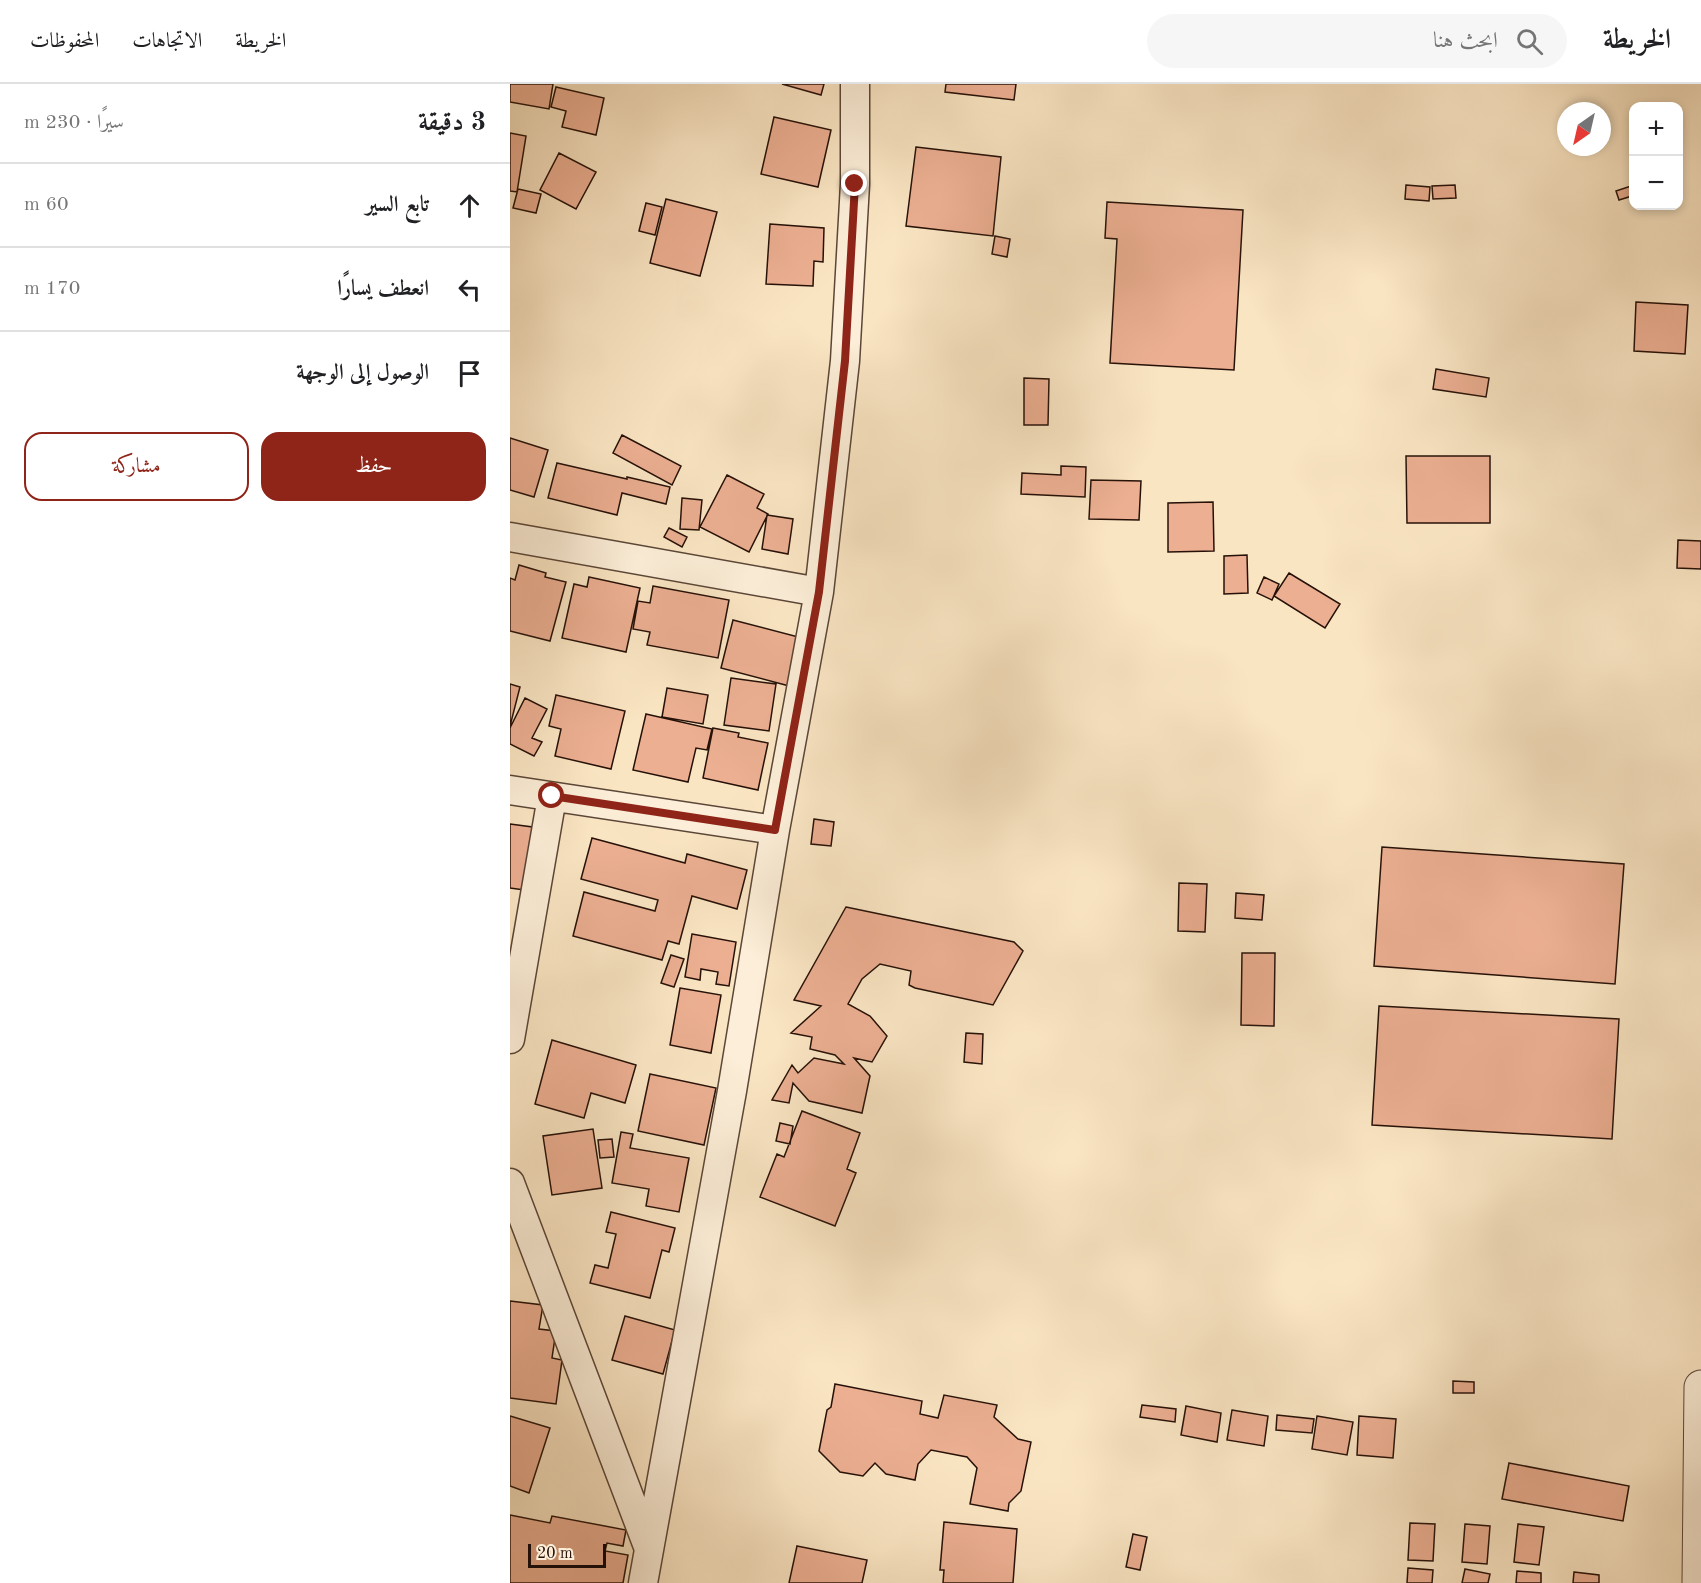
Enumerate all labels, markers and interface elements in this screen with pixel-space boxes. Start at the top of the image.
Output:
search box [1147,14,1567,68]
icon: search [1513,25,1546,58]
text: الخريطة [1603,27,1671,55]
text: ابحث هنا [1433,30,1498,52]
text: المحفوظات [30,31,99,52]
text: الاتجاهات [132,31,202,52]
text: الخريطة [235,31,286,52]
north arrow [1557,102,1611,156]
map controls [1629,102,1683,210]
button: + [1629,102,1683,156]
text: 3 دقيقة [418,110,486,136]
text: سيرًا · 230 m [24,113,124,133]
button: − [1629,156,1683,210]
route end [841,170,867,196]
icon: ahead [453,189,486,222]
text: تابع السير [365,194,429,216]
text: 60 m [24,195,69,215]
icon: left [453,273,486,306]
text: انعطف يسارًا [337,278,429,300]
text: 170 m [24,279,80,299]
icon: arrive [453,357,486,390]
text: الوصول إلى الوجهة [296,362,429,384]
button: مشاركة [24,432,249,501]
button: حفظ [261,432,486,501]
route start [538,782,564,808]
scale bar [528,1541,606,1568]
text: 20 m [537,1546,573,1562]

